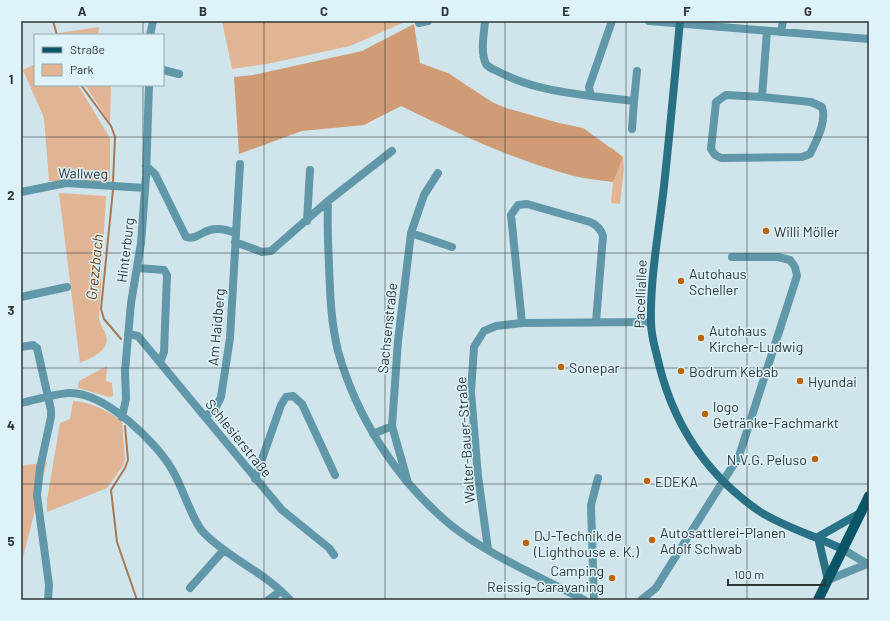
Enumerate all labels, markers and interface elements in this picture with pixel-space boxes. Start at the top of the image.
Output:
text: A [78,3,87,19]
text: B [199,3,207,19]
text: C [320,3,328,19]
text: D [441,3,449,19]
text: E [562,3,570,19]
text: F [683,3,691,19]
text: G [804,3,812,19]
legend [34,34,164,86]
text: Straße [70,42,105,56]
text: Park [70,62,94,76]
text: 1 [9,71,13,87]
street label: Wallweg [58,164,108,182]
text: 2 [7,187,15,203]
street label: Hinterburg [113,217,137,283]
place label: Willi Möller [774,223,839,240]
marker: Willi Möller [761,226,771,236]
water label: Grezzbach [82,233,106,301]
street label: Pacelliallee [630,259,650,329]
place label: Autohaus Scheller [689,265,747,298]
marker: Autohaus Scheller [676,276,686,286]
street label: Sachsenstraße [374,282,400,374]
street label: Am Haidberg [204,287,228,367]
text: 3 [7,302,15,318]
place label: Autohaus Kircher-Ludwig [709,322,803,355]
marker: Autohaus Kircher-Ludwig [696,333,706,343]
place label: Sonepar [569,359,620,376]
marker: Sonepar [556,362,566,372]
place label: Bodrum Kebab [689,363,778,380]
marker: Bodrum Kebab [676,366,686,376]
place label: Hyundai [808,373,857,390]
street label: Walter-Bauer-Straße [452,376,478,504]
marker: Hyundai [795,376,805,386]
street label: Schlesierstraße [202,395,276,481]
place label: logo Getränke-Fachmarkt [713,398,839,431]
marker: logo Getränke-Fachmarkt [700,409,710,419]
text: 4 [7,417,15,433]
place label: N.V.G. Peluso [727,451,807,468]
marker: N.V.G. Peluso [810,454,820,464]
place label: EDEKA [655,473,699,490]
marker: EDEKA [642,476,652,486]
place label: Autosattlerei-Planen Adolf Schwab [660,524,786,557]
place label: DJ-Technik.de (Lighthouse e. K.) [533,527,639,560]
text: 5 [7,533,15,549]
marker: Autosattlerei-Planen Adolf Schwab [647,535,657,545]
marker: DJ-Technik.de (Lighthouse e. K.) [521,538,531,548]
scale bar [728,561,825,587]
place label: Camping Reissig-Caravaning [487,562,604,595]
text: 100 m [734,567,764,581]
marker: Camping Reissig-Caravaning [607,573,617,583]

